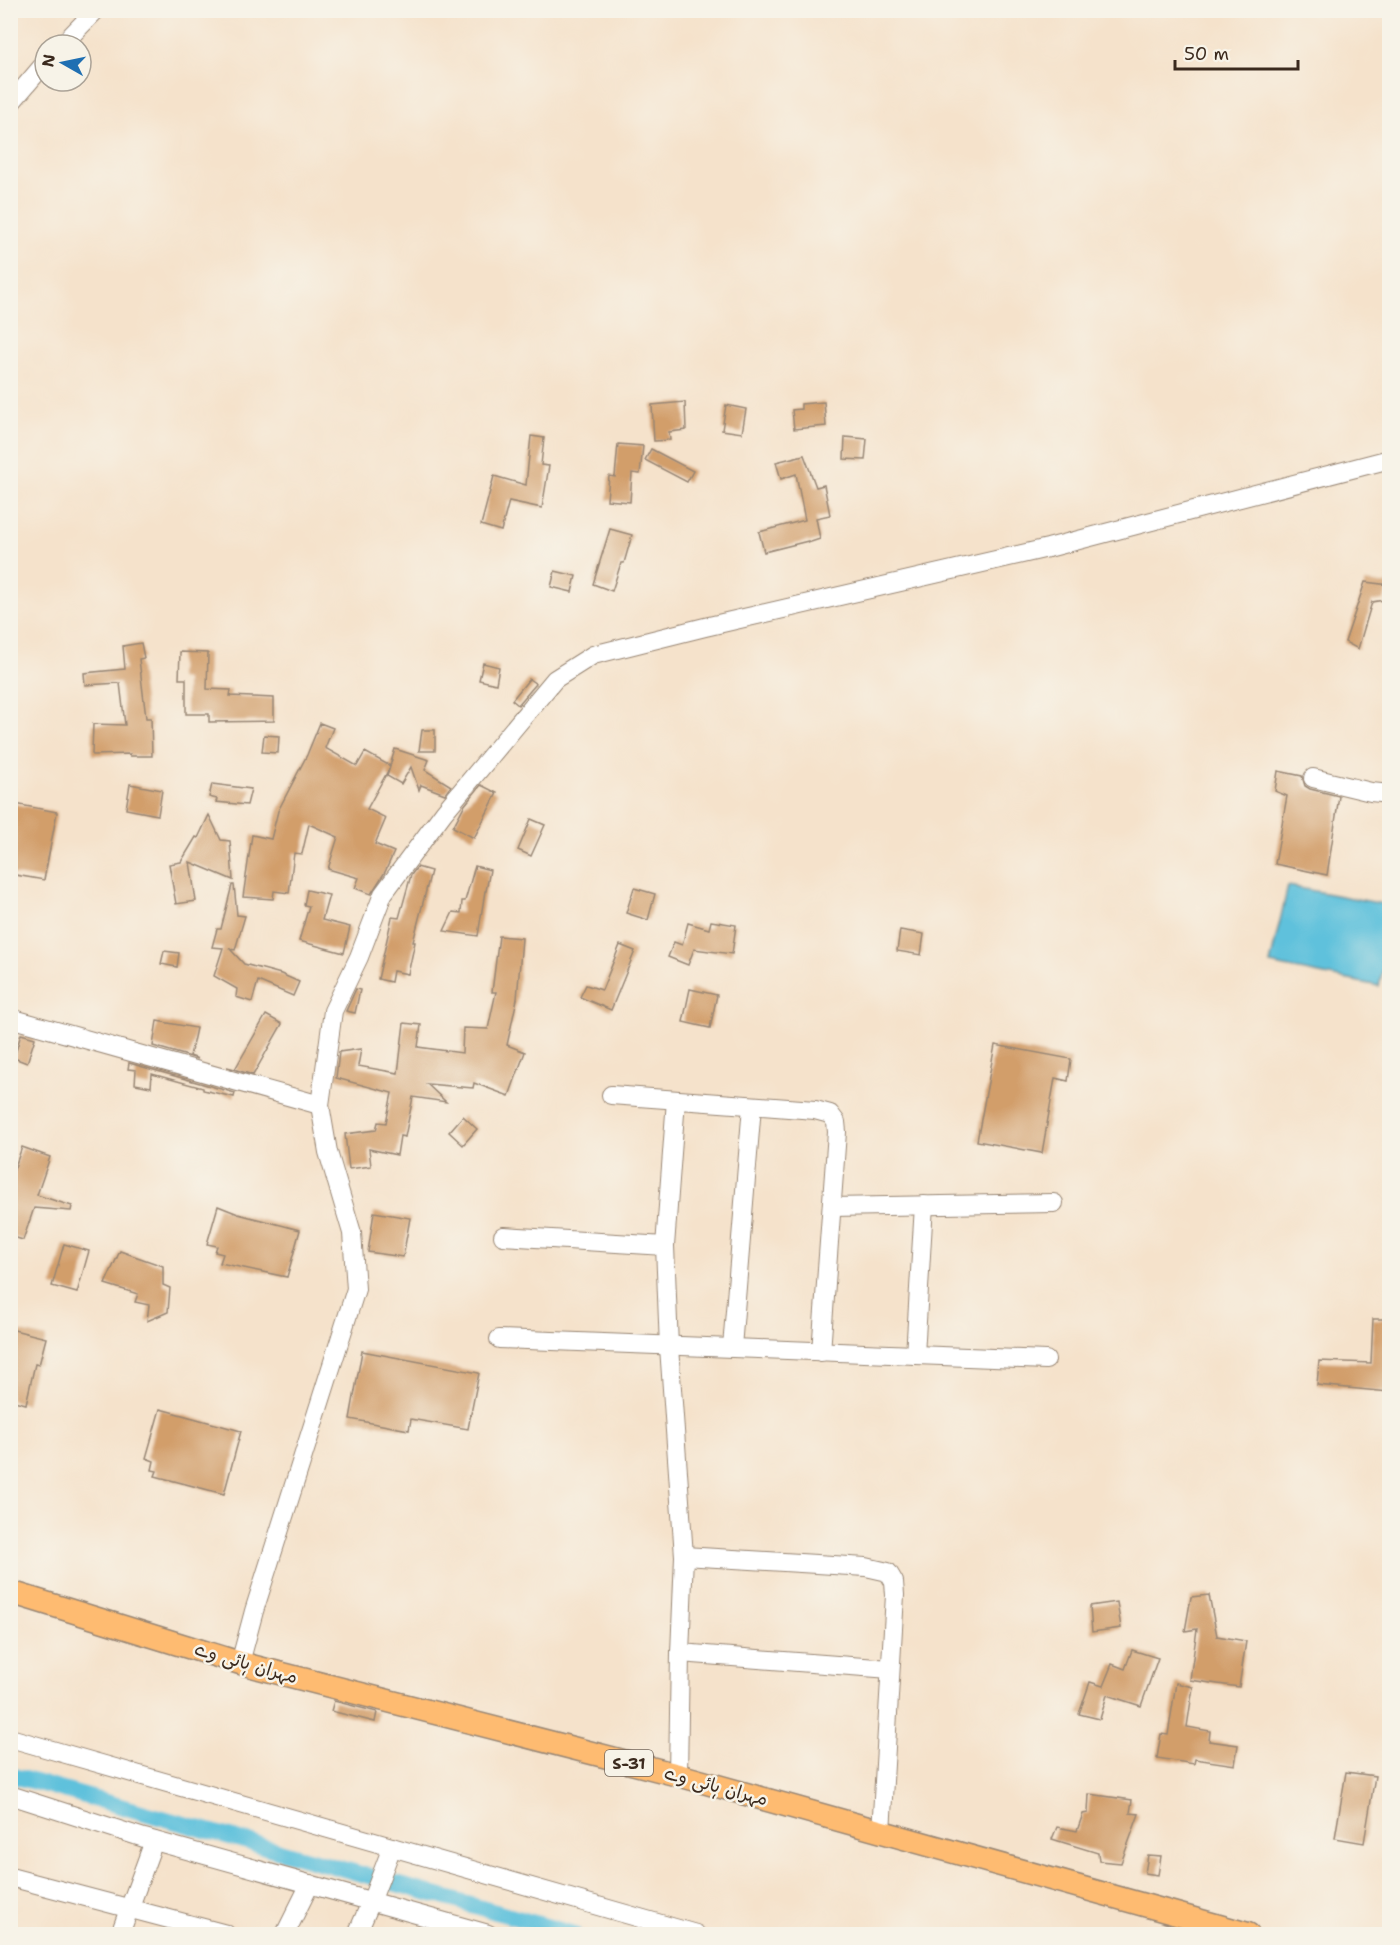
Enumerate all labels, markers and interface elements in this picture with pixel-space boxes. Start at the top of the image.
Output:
north arrow [33,33,93,93]
scale bar [1175,33,1298,71]
text: 50 m [1184,42,1229,66]
text: N [37,53,60,69]
street label: مہران ہائی وے [191,1637,300,1690]
road number: S-31 [605,1750,653,1776]
street label: مہران ہائی وے [661,1761,770,1812]

